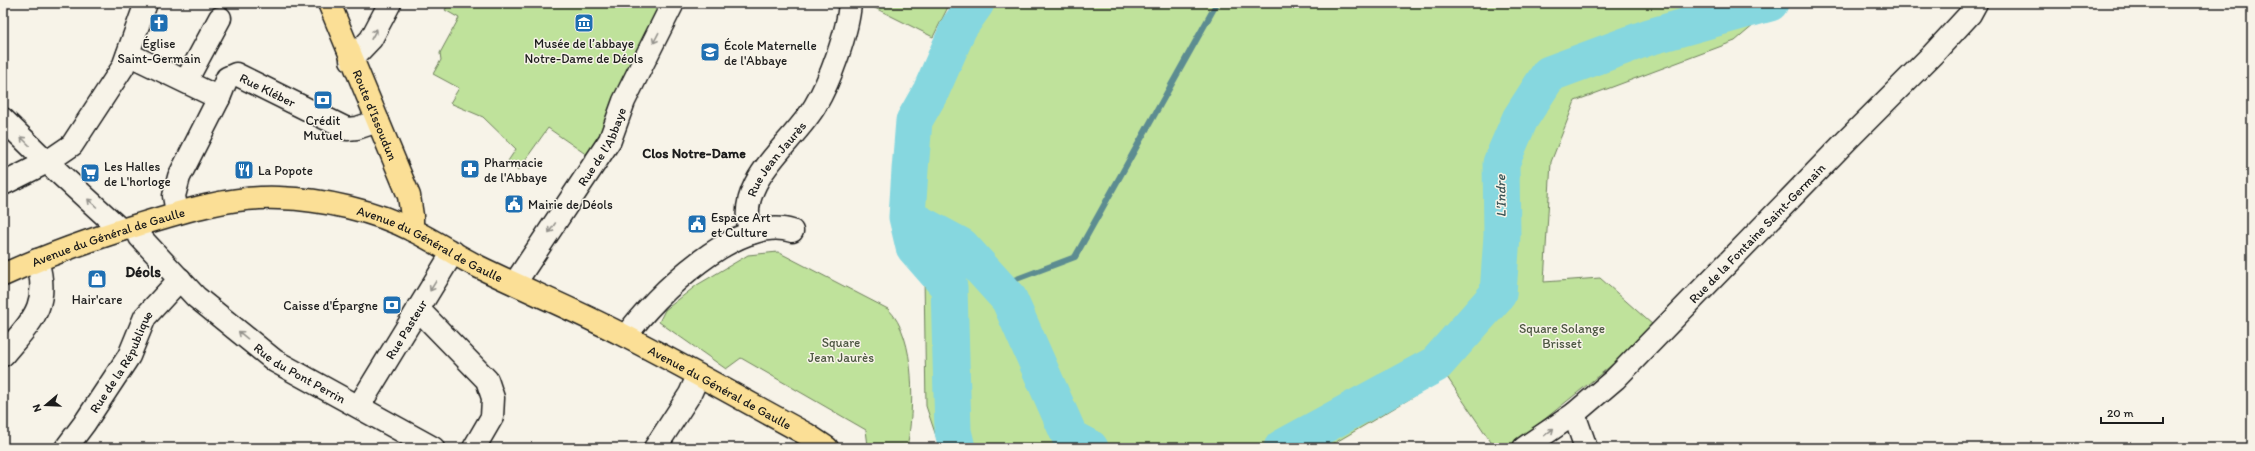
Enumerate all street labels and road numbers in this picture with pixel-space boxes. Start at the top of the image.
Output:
street label: Route d'Issoudun [350,67,401,163]
street label: Rue Kléber [237,70,299,110]
street label: Rue de l'Abbaye [574,105,629,189]
street label: Rue Jean Jaurès [743,118,809,199]
street label: Rue de la Fontaine Saint-Germain [1686,159,1828,306]
street label: Avenue du Général de Gaulle [355,202,505,285]
street label: Avenue du Général de Gaulle [29,204,186,269]
street label: Rue Pasteur [382,296,430,362]
street label: Rue de la République [86,307,155,416]
street label: Rue du Pont Perrin [251,340,349,406]
street label: Avenue du Général de Gaulle [646,342,794,432]

